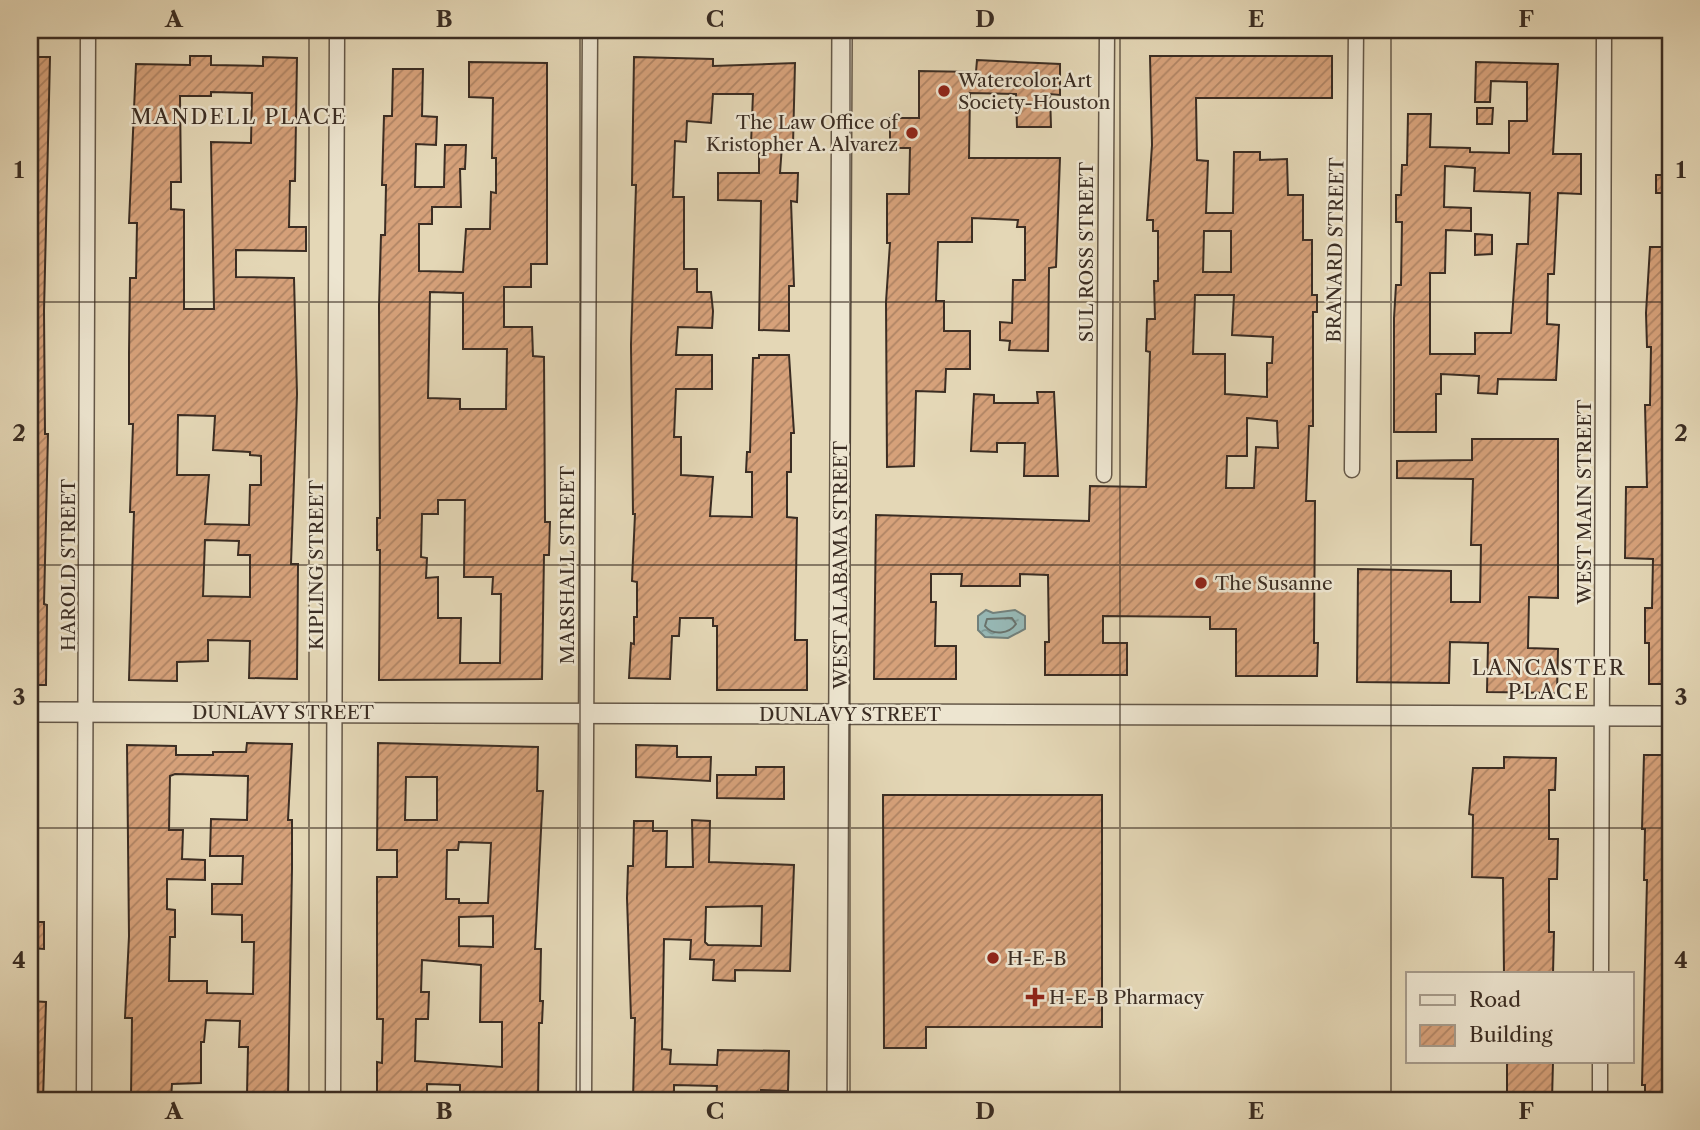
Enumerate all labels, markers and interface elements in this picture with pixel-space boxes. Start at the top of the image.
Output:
text: A [164,5,184,33]
text: B [435,5,453,33]
text: C [706,5,724,33]
text: D [975,5,995,33]
text: E [1248,5,1264,33]
text: F [1518,5,1534,33]
place label: Watercolor Art Society-Houston [957,69,1110,114]
marker: Watercolor Art Society-Houston [936,83,952,99]
district label: MANDELL PLACE [130,104,348,129]
place label: The Law Office of Kristopher A. Alvarez [706,111,900,156]
marker: The Law Office of Kristopher A. Alvarez [904,125,920,141]
text: 1 [14,156,25,184]
street label: BRANARD STREET [1322,156,1349,343]
text: 1 [1676,156,1687,184]
street label: SUL ROSS STREET [1075,161,1098,342]
street label: WEST MAIN STREET [1573,399,1596,606]
text: 2 [12,419,26,447]
text: 2 [1674,419,1688,447]
street label: WEST ALABAMA STREET [829,440,852,690]
street label: MARSHALL STREET [556,465,579,664]
street label: HAROLD STREET [57,478,80,651]
street label: KIPLING STREET [305,479,328,650]
place label: The Susanne [1215,572,1333,595]
marker: The Susanne [1193,575,1209,591]
district label: LANCASTER PLACE [1472,655,1626,704]
text: 3 [13,683,26,711]
text: 3 [1675,683,1688,711]
street label: DUNLAVY STREET [192,701,375,724]
street label: DUNLAVY STREET [759,703,942,726]
text: 4 [12,946,26,974]
text: 4 [1674,946,1688,974]
place label: H-E-B [1007,947,1067,970]
marker: H-E-B [985,950,1001,966]
legend [1406,972,1634,1064]
place label: H-E-B Pharmacy [1049,986,1205,1009]
text: Road [1469,987,1521,1012]
marker: H-E-B Pharmacy [1027,989,1043,1005]
text: Building [1469,1022,1554,1047]
text: A [164,1097,184,1125]
text: B [435,1097,453,1125]
text: C [706,1097,724,1125]
text: D [975,1097,995,1125]
text: E [1248,1097,1264,1125]
text: F [1518,1097,1534,1125]

